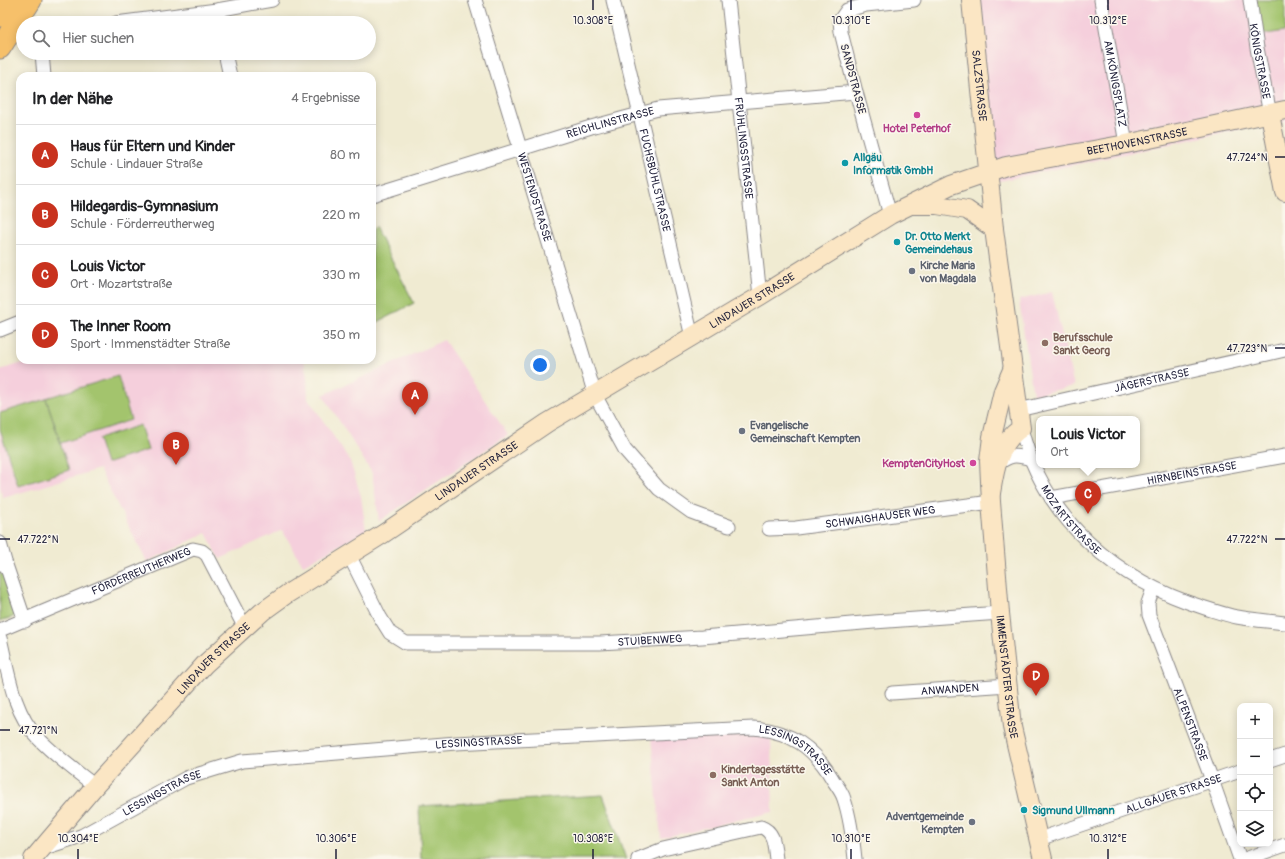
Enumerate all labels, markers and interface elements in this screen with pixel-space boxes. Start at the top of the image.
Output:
text: 10.308°E [573,15,613,27]
text: 10.310°E [832,15,870,27]
text: 10.312°E [1089,15,1127,27]
search box [16,16,376,60]
street label: KÖNIGSTRASSE [1247,23,1273,100]
icon: search [30,27,52,49]
text: Hier suchen [62,29,134,48]
street label: AM KÖNIGSPLATZ [1102,39,1130,129]
street label: SANDSTRASSE [837,42,869,116]
street label: SALZSTRASSE [970,49,990,122]
text: In der Nähe [32,88,113,109]
text: 4 Ergebnisse [291,90,360,106]
street label: FRÜHLINGSSTRASSE [732,96,756,200]
street label: REICHLINSTRASSE [565,104,656,141]
marker: Hotel Peterhof [912,110,922,120]
place label: Hotel Peterhof [883,122,952,135]
street label: BEETHOVENSTRASSE [1086,124,1189,158]
street label: FUCHSBÜHLSTRASSE [637,127,674,233]
text: Haus für Eltern und Kinder [70,137,235,156]
text: A [41,147,49,163]
text: 80 m [330,147,360,163]
street label: WESTENDSTRASSE [515,151,555,244]
place label: Allgäu Informatik GmbH [853,151,933,177]
text: 47.724°N [1226,152,1268,164]
text: Schule · Lindauer Straße [70,156,203,172]
marker: Allgäu Informatik GmbH [840,158,850,168]
text: Hildegardis-Gymnasium [70,197,218,216]
text: B [41,207,49,223]
text: 220 m [322,207,360,223]
text: Schule · Förderreutherweg [70,216,214,232]
place label: Dr. Otto Merkt Gemeindehaus [905,230,972,256]
marker: Dr. Otto Merkt Gemeindehaus [892,237,902,247]
text: Louis Victor [70,257,145,276]
place label: Kirche Maria von Magdala [919,259,976,285]
marker: Kirche Maria von Magdala [907,266,917,276]
text: C [41,267,49,283]
text: 330 m [322,267,360,283]
street label: LINDAUER STRASSE [707,270,797,331]
text: Ort · Mozartstraße [70,276,172,292]
text: The Inner Room [70,317,171,336]
text: D [41,327,49,343]
text: 350 m [322,327,360,343]
place label: Berufsschule Sankt Georg [1053,331,1113,357]
text: Sport · Immenstädter Straße [70,336,230,352]
marker: Berufsschule Sankt Georg [1040,338,1050,348]
text: 47.723°N [1227,343,1268,355]
your location [530,355,550,375]
street label: JÄGERSTRASSE [1113,365,1191,395]
pin: A [402,382,428,415]
popup [1036,416,1140,468]
place label: Evangelische Gemeinschaft Kempten [750,419,860,445]
text: Louis Victor [1050,425,1126,444]
marker: Evangelische Gemeinschaft Kempten [737,426,747,436]
pin: B [163,432,189,465]
street label: LINDAUER STRASSE [432,438,521,503]
text: Ort [1050,444,1068,460]
place label: KemptenCityHost [882,457,966,470]
marker: KemptenCityHost [968,458,978,468]
street label: HIRNBEINSTRASSE [1146,458,1238,487]
pin: C [1075,481,1101,514]
street label: MOZARTSTRASSE [1038,483,1104,557]
street label: SCHWAIGHAUSER WEG [824,503,936,531]
text: 47.722°N [18,534,59,546]
text: 47.722°N [1227,534,1268,546]
street label: FÖRDERREUTHERWEG [89,544,193,597]
street label: IMMENSTÄDTER STRASSE [994,614,1021,740]
street label: LINDAUER STRASSE [174,620,253,697]
street label: STUIBENWEG [617,632,683,648]
pin: D [1023,663,1049,696]
street label: ANWANDEN [920,681,979,697]
street label: ALPENSTRASSE [1171,686,1211,763]
map controls [1237,703,1273,847]
button: + [1237,703,1273,739]
street label: LESSINGSTRASSE [758,722,835,778]
text: 47.721°N [18,725,58,737]
street label: LESSINGSTRASSE [435,733,523,751]
button: − [1237,739,1273,775]
place label: Kindertagesstätte Sankt Anton [721,763,805,789]
street label: LESSINGSTRASSE [120,767,203,818]
marker: Kindertagesstätte Sankt Anton [708,770,718,780]
street label: ALLGÄUER STRASSE [1124,771,1224,816]
button: locate [1237,775,1273,811]
place label: Sigmund Ullmann [1032,804,1115,817]
marker: Sigmund Ullmann [1019,805,1029,815]
place label: Adventgemeinde Kempten [886,810,965,836]
button: layers [1237,811,1273,847]
marker: Adventgemeinde Kempten [967,817,977,827]
text: 10.304°E [58,833,98,845]
text: 10.306°E [316,833,356,845]
text: 10.308°E [573,833,613,845]
text: 10.310°E [832,833,870,845]
text: 10.312°E [1089,833,1127,845]

